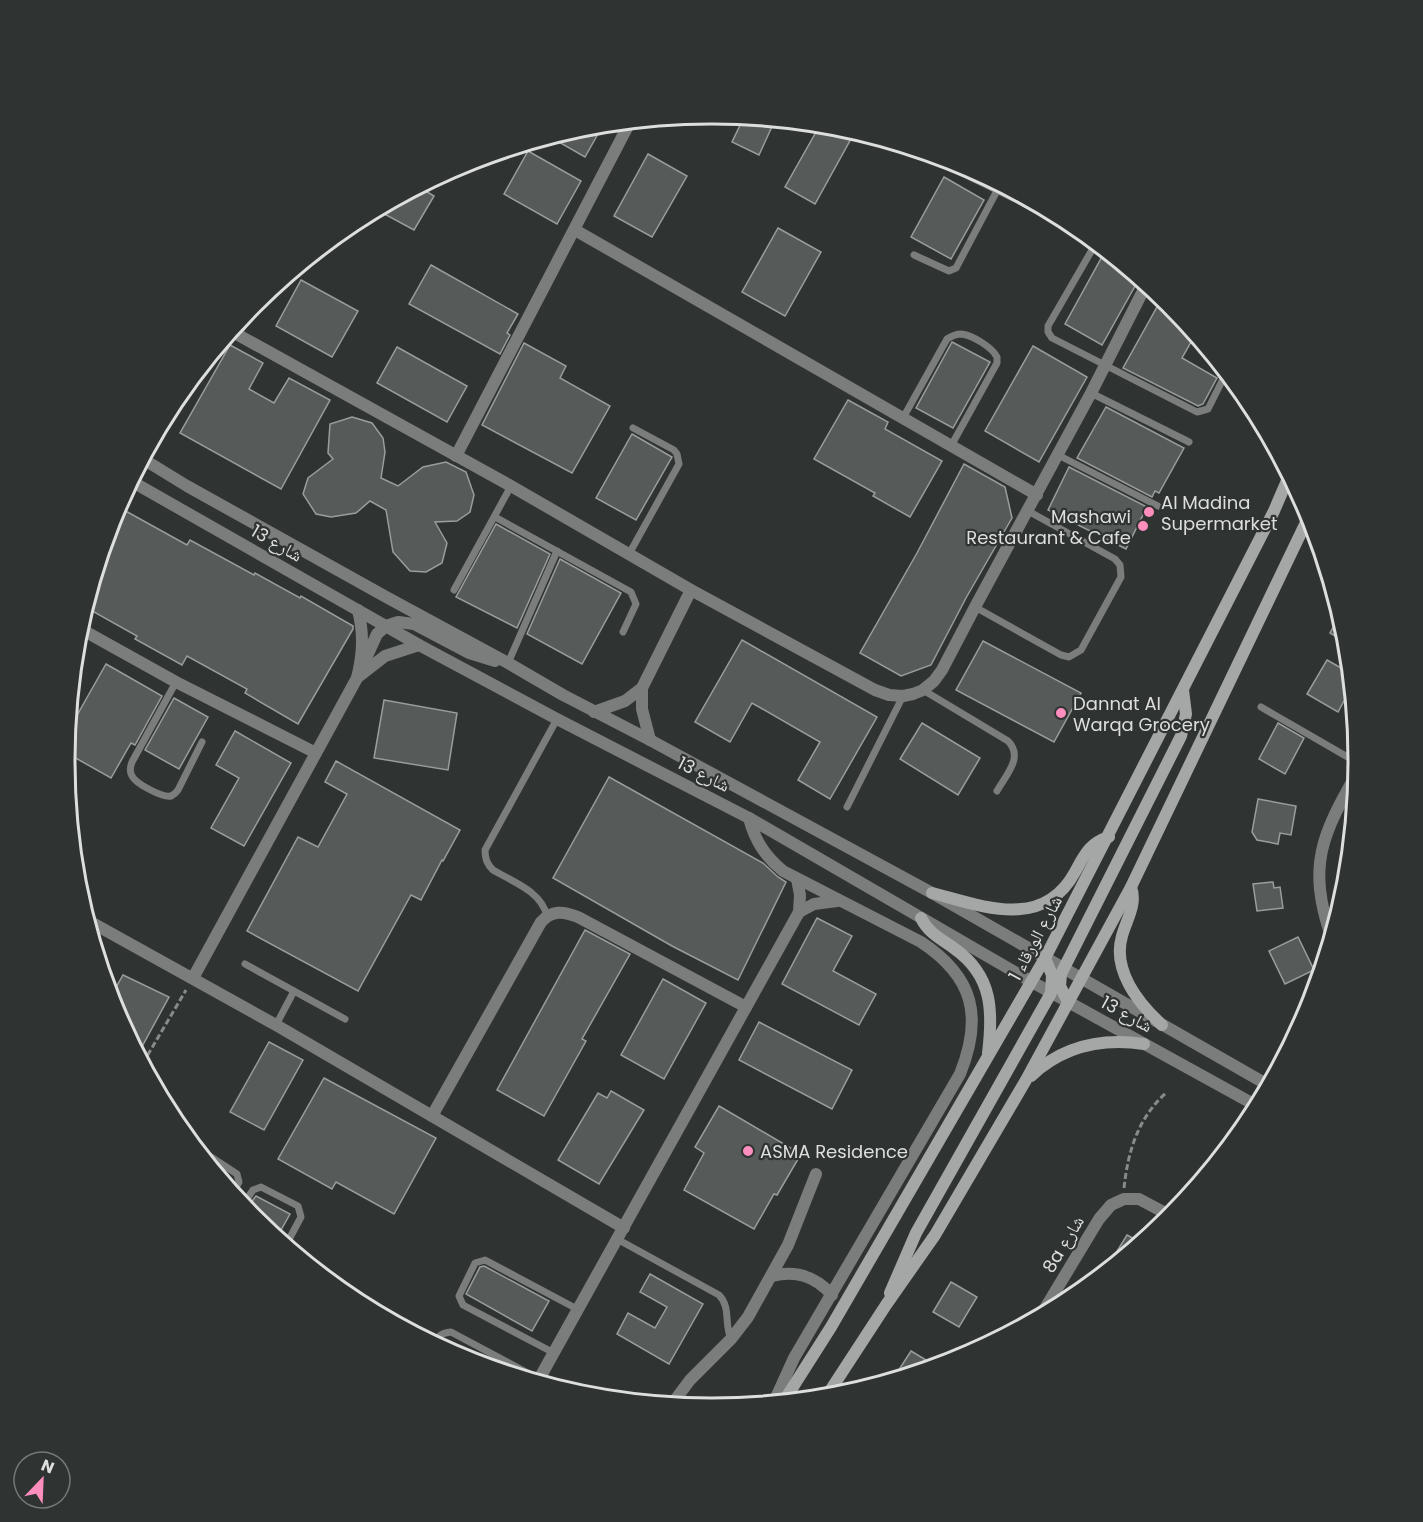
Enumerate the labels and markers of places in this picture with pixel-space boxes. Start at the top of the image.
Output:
place label: Al Madina Supermarket [1161,490,1278,536]
place label: Mashawi Restaurant & Cafe [966,504,1131,550]
marker: Al Madina Supermarket [1142,505,1156,519]
marker: Mashawi Restaurant & Cafe [1136,519,1150,533]
place label: Dannat Al Warqa Grocery [1073,691,1210,737]
marker: Dannat Al Warqa Grocery [1054,706,1068,720]
place label: ASMA Residence [760,1139,908,1164]
marker: ASMA Residence [741,1144,755,1158]

